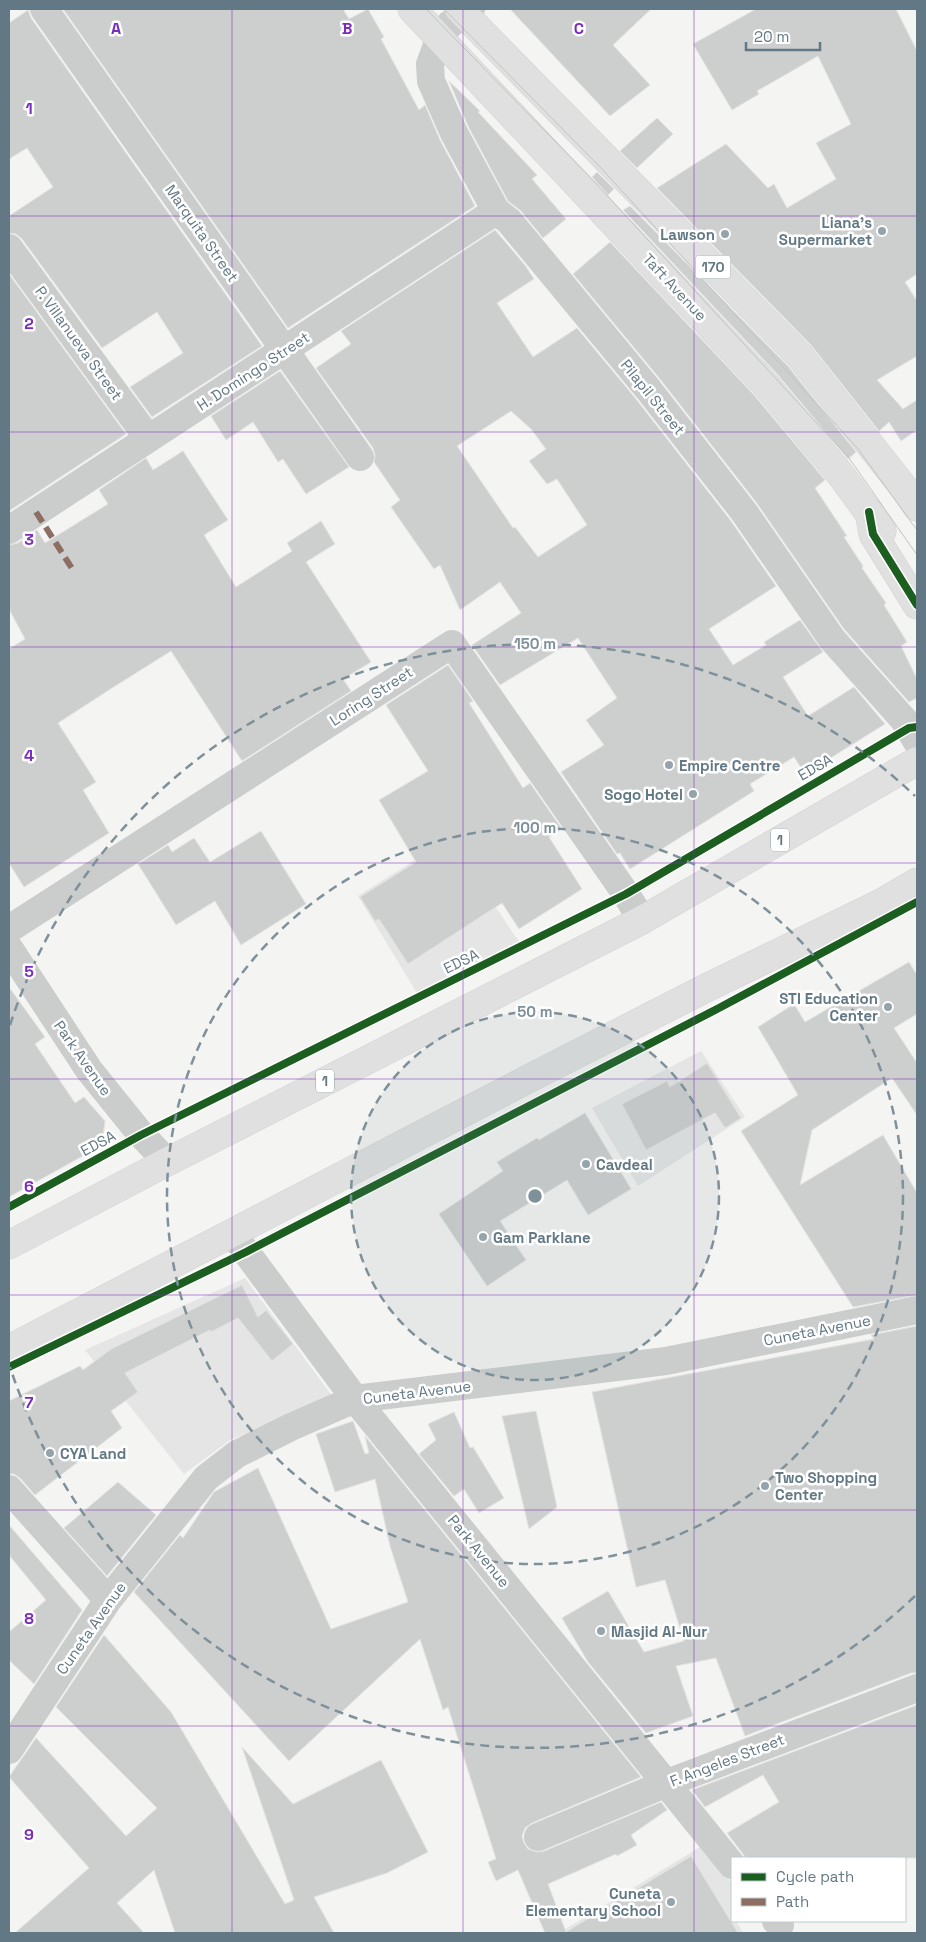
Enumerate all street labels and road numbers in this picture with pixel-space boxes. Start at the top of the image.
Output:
street label: Marquita Street [161,181,243,285]
street label: Taft Avenue [639,249,711,325]
road number: 170 [696,256,730,278]
street label: P. Villanueva Street [31,282,127,404]
street label: H. Domingo Street [193,327,313,415]
street label: Pilapil Street [617,355,689,439]
street label: Loring Street [326,662,416,730]
street label: EDSA [794,749,836,784]
road number: 1 [771,828,789,852]
street label: EDSA [440,944,482,978]
street label: Park Avenue [50,1017,116,1100]
road number: 1 [316,1070,334,1092]
street label: EDSA [77,1126,119,1160]
street label: Cuneta Avenue [762,1310,872,1350]
street label: Cuneta Avenue [362,1376,472,1408]
street label: Park Avenue [444,1511,514,1591]
street label: Cuneta Avenue [52,1578,130,1678]
street label: F. Angeles Street [667,1729,787,1791]

